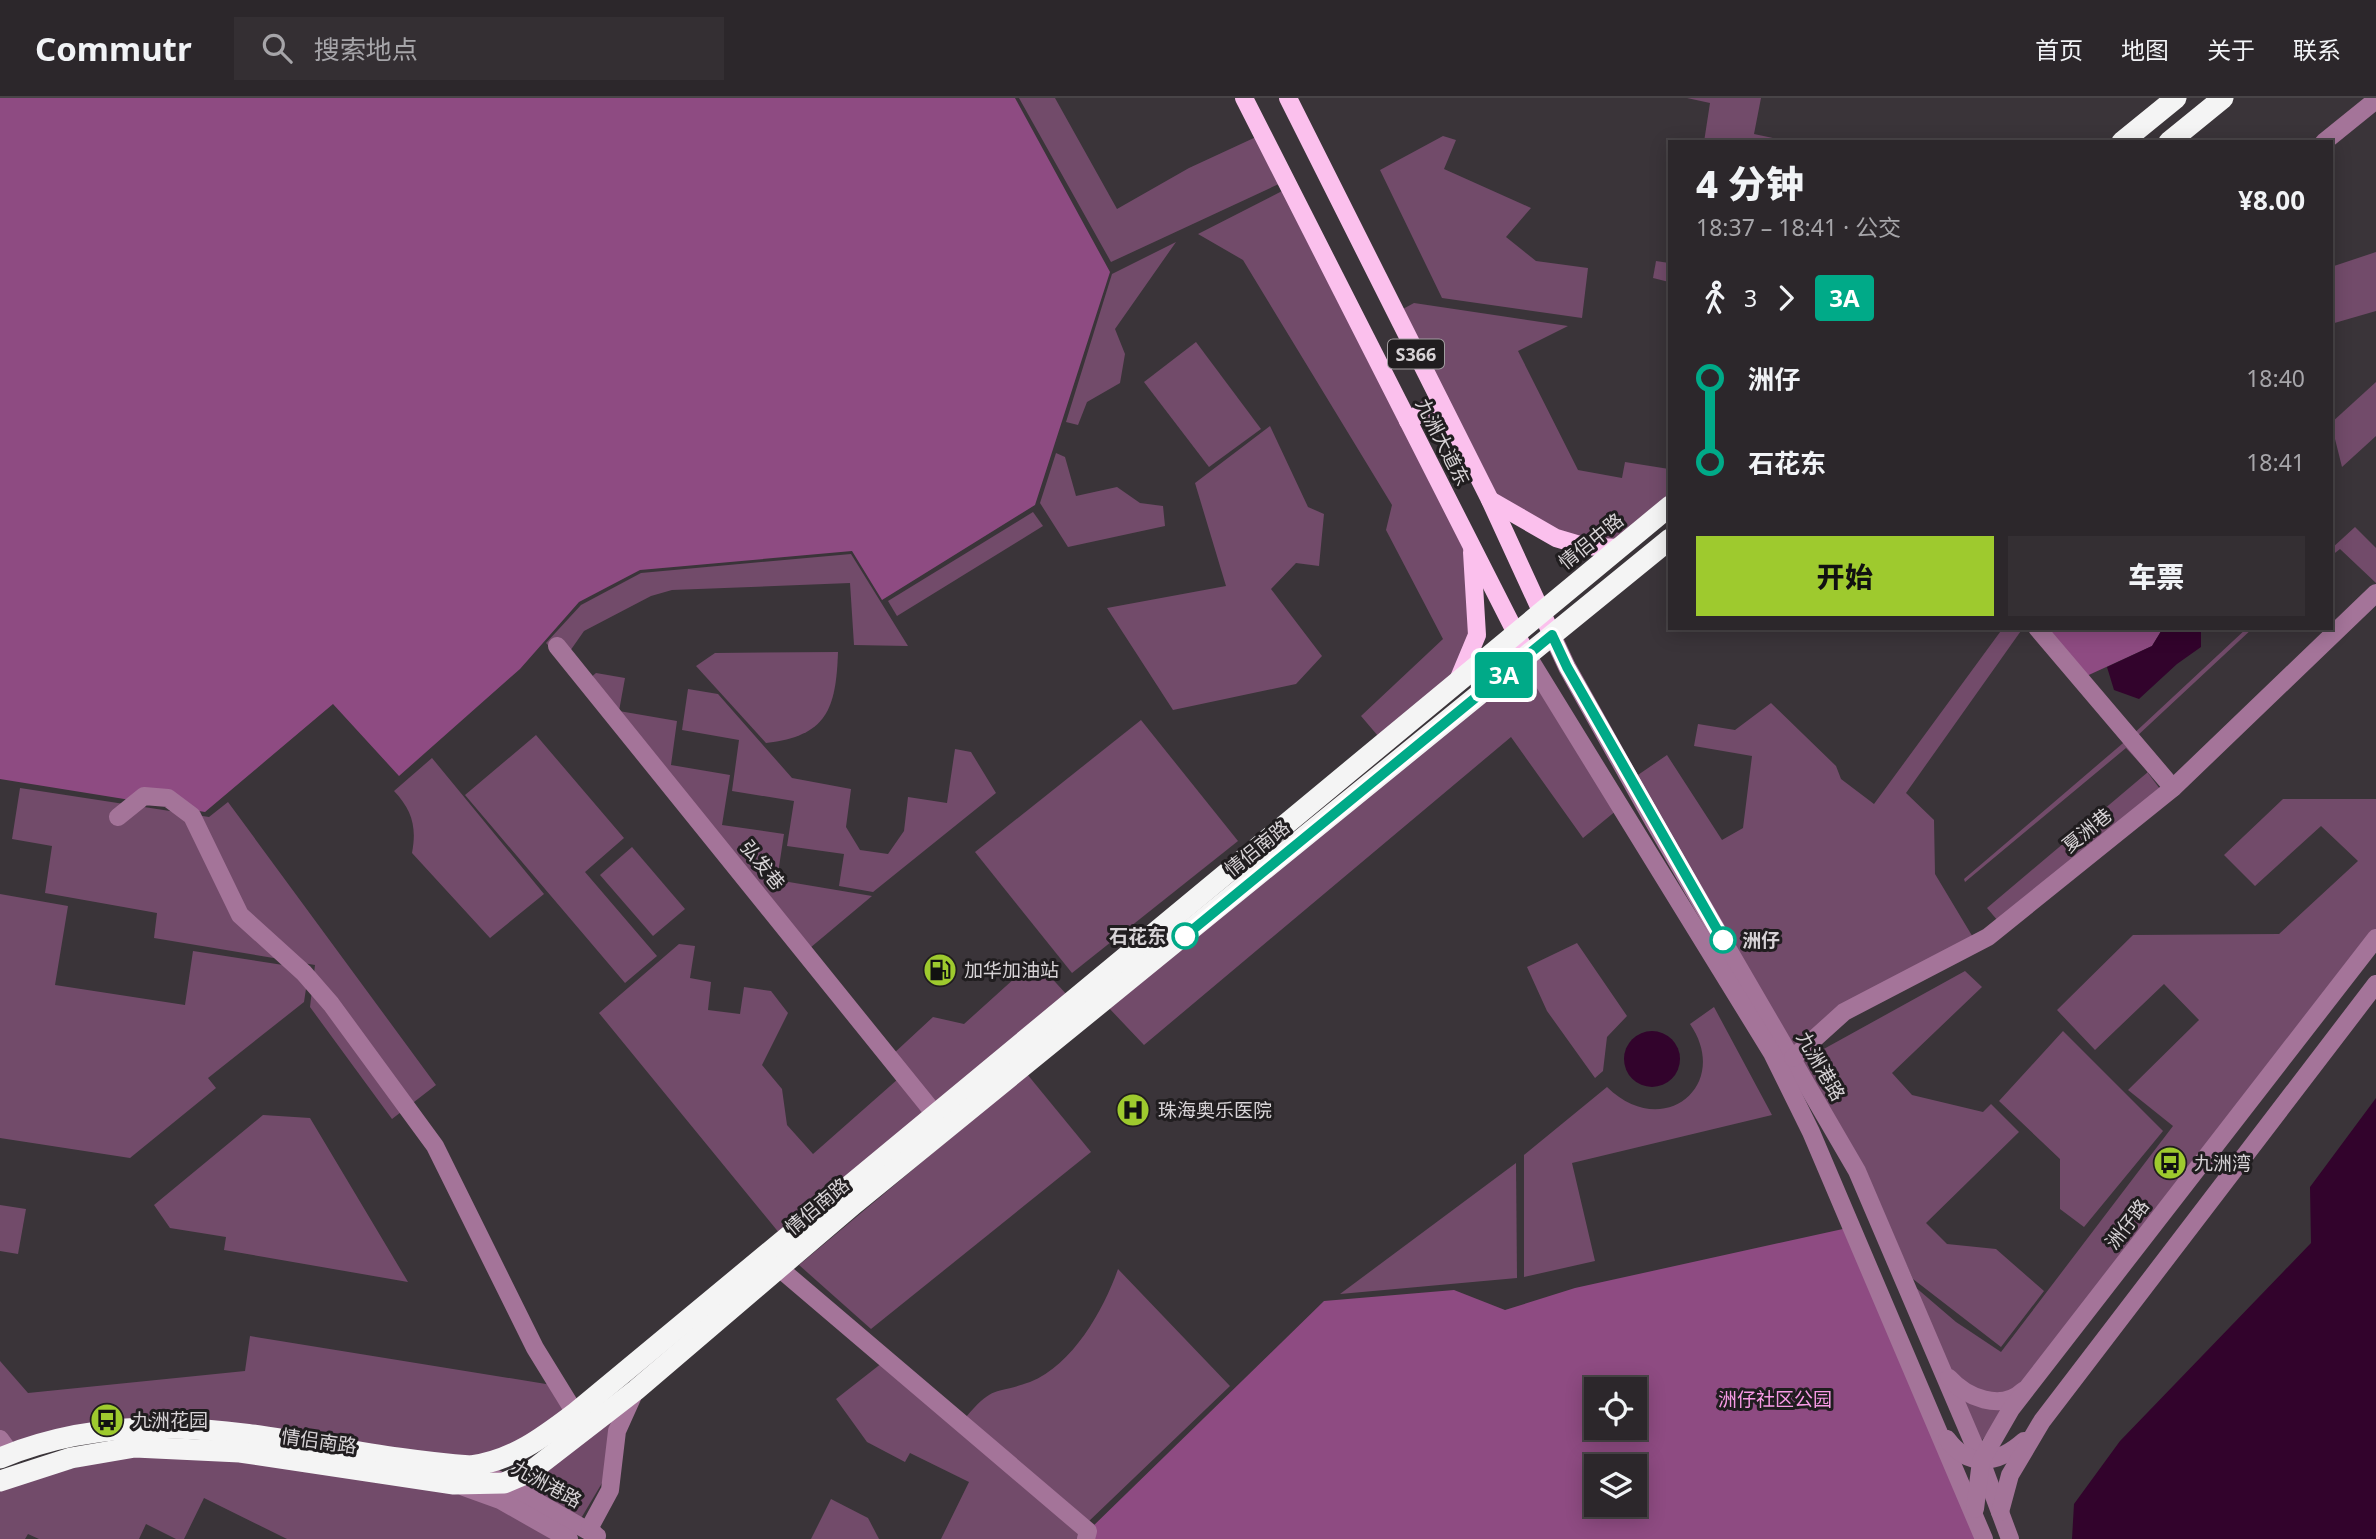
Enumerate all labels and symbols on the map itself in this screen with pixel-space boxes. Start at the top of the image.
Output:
road number: S366 [1388,340,1444,368]
street label: 九洲大道东 [1410,394,1476,490]
street label: 情侣中路 [1553,507,1629,575]
line badge: 3A [1472,652,1536,698]
street label: 夏洲巷 [2057,802,2117,858]
street label: 情侣南路 [1219,814,1295,882]
street label: 弘发巷 [735,835,791,895]
place label: 石花东 [1109,923,1166,949]
marker: 石花东 [1172,923,1198,949]
marker: 洲仔 [1710,927,1736,953]
place label: 洲仔 [1742,927,1780,953]
fuel station icon: 加华加油站 [921,951,959,989]
place label: 加华加油站 [964,957,1059,983]
street label: 九洲港路 [1791,1027,1851,1105]
hospital icon: 珠海奥乐医院 [1114,1091,1152,1129]
place label: 珠海奥乐医院 [1158,1097,1272,1123]
bus stop icon: 九洲湾 [2151,1144,2189,1182]
place label: 九洲湾 [2194,1150,2251,1176]
street label: 情侣南路 [780,1172,854,1240]
street label: 洲仔路 [2099,1194,2155,1254]
park label: 洲仔社区公园 [1718,1386,1832,1412]
bus stop icon: 九洲花园 [88,1401,126,1439]
place label: 九洲花园 [132,1407,208,1433]
street label: 情侣南路 [280,1423,358,1459]
street label: 九洲港路 [507,1454,587,1514]

